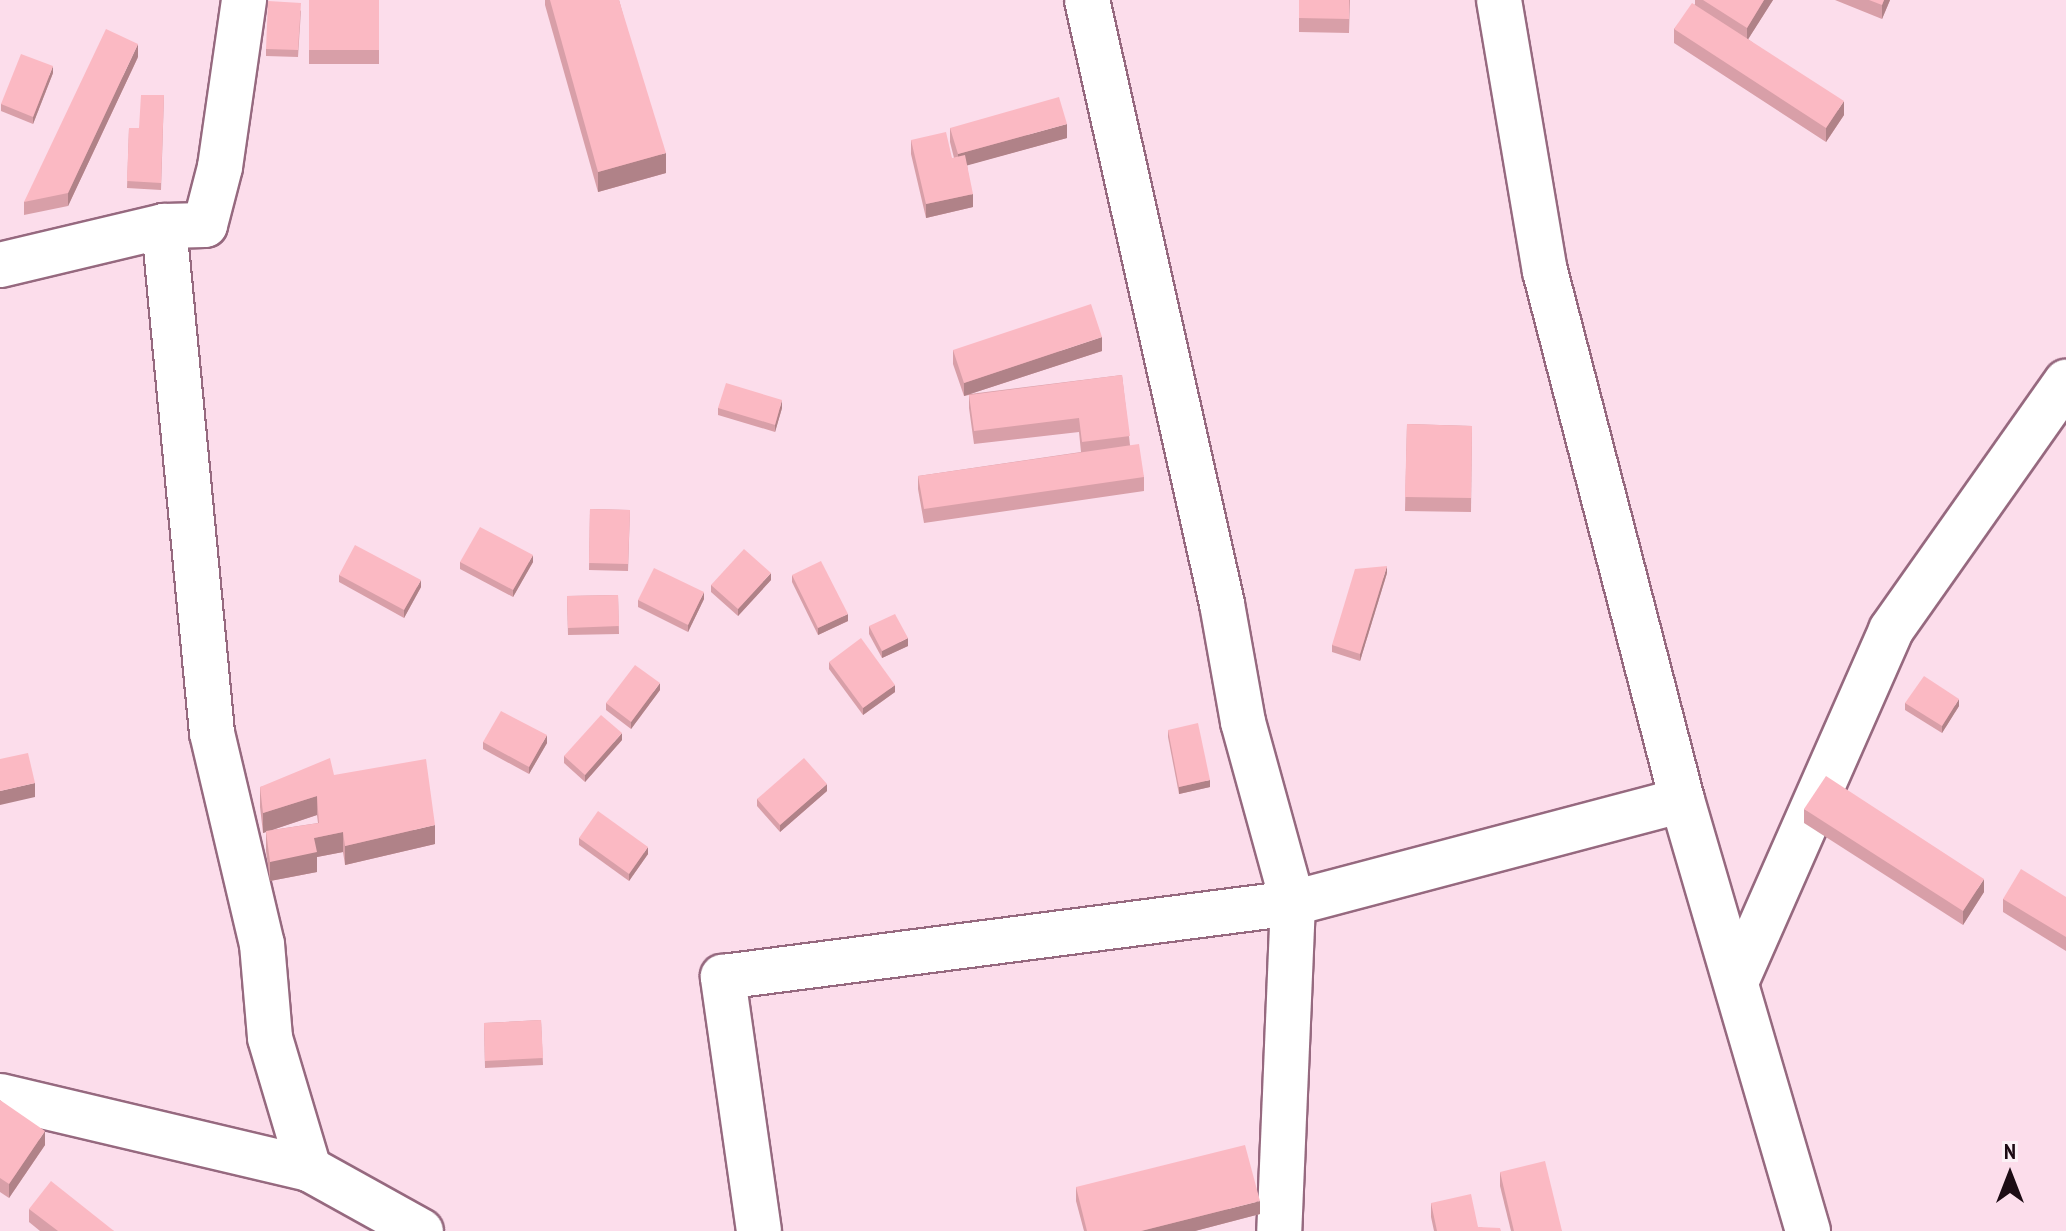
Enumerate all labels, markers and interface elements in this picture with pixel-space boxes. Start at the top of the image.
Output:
north arrow [1970,1135,2050,1215]
text: N [2004,1137,2016,1165]

